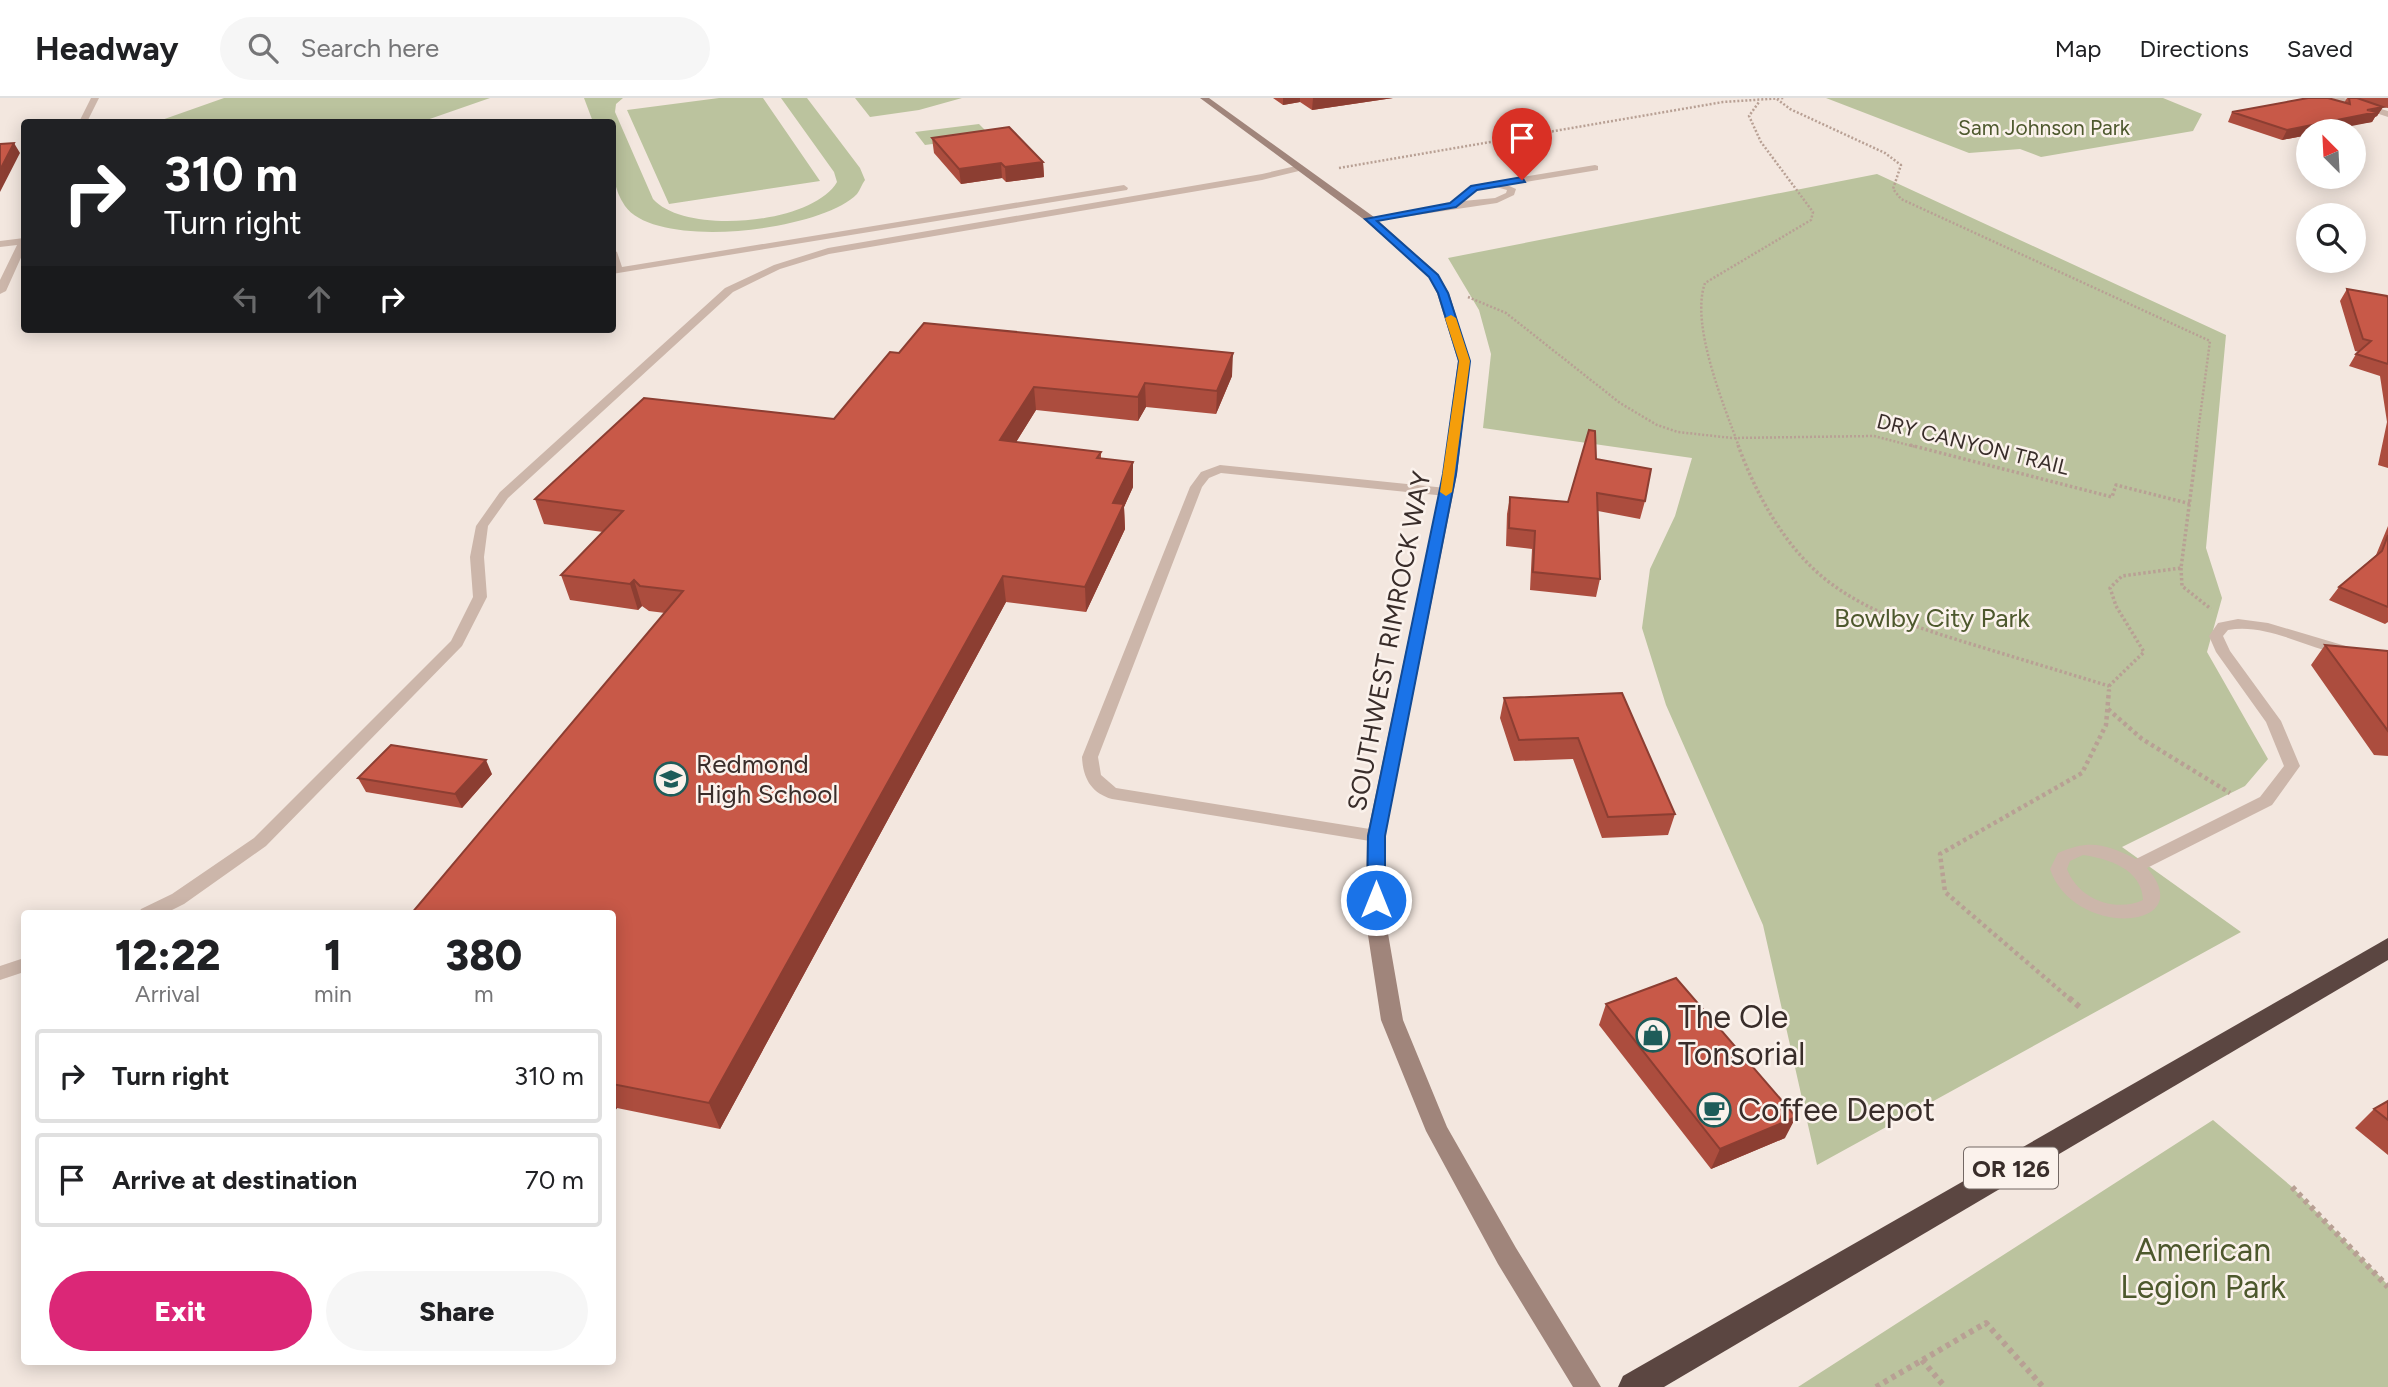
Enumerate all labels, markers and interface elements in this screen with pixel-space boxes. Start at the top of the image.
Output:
search box [220,17,710,80]
text: Headway [35,29,178,68]
icon: search [244,29,282,67]
text: Search here [300,32,439,64]
text: Map [2055,34,2101,63]
text: Directions [2139,34,2249,63]
text: Saved [2287,34,2353,63]
pin [1492,108,1552,180]
park label: Sam Johnson Park [1958,115,2131,140]
icon: arrive [1503,119,1541,157]
north arrow [2296,119,2366,189]
map controls [2296,119,2366,273]
text: 310 m [164,144,298,203]
icon: right [49,147,140,238]
button: search [2296,203,2366,273]
text: Turn right [164,204,302,242]
icon: left [227,280,265,318]
icon: ahead [300,280,338,318]
icon: right [373,280,411,318]
street label: DRY CANYON TRAIL [1874,408,2072,480]
street label: SOUTHWEST RIMROCK WAY [1340,468,1438,813]
park label: Bowlby City Park [1834,602,2030,634]
place label: Redmond High School [696,748,838,810]
school or university icon: Redmond High School [652,760,690,798]
position arrow [1339,863,1413,937]
text: 12:22 [115,930,220,981]
text: 1 [324,930,342,981]
text: 380 [446,930,522,981]
text: Arrival [135,980,200,1008]
text: min [314,980,352,1008]
text: m [474,980,494,1008]
place label: The Ole Tonsorial [1678,998,1805,1073]
shop icon: The Ole Tonsorial [1634,1016,1672,1054]
icon: right [53,1057,91,1095]
text: Turn right [112,1060,229,1092]
text: 310 m [514,1060,584,1092]
cafe icon: Coffee Depot [1695,1091,1733,1129]
place label: Coffee Depot [1738,1091,1935,1129]
road number: OR 126 [1964,1148,2058,1188]
icon: arrive [53,1161,91,1199]
text: Arrive at destination [112,1164,357,1196]
text: 70 m [525,1164,584,1196]
park label: American Legion Park [2120,1231,2286,1306]
button: Exit [49,1271,312,1351]
button: Share [326,1271,588,1351]

